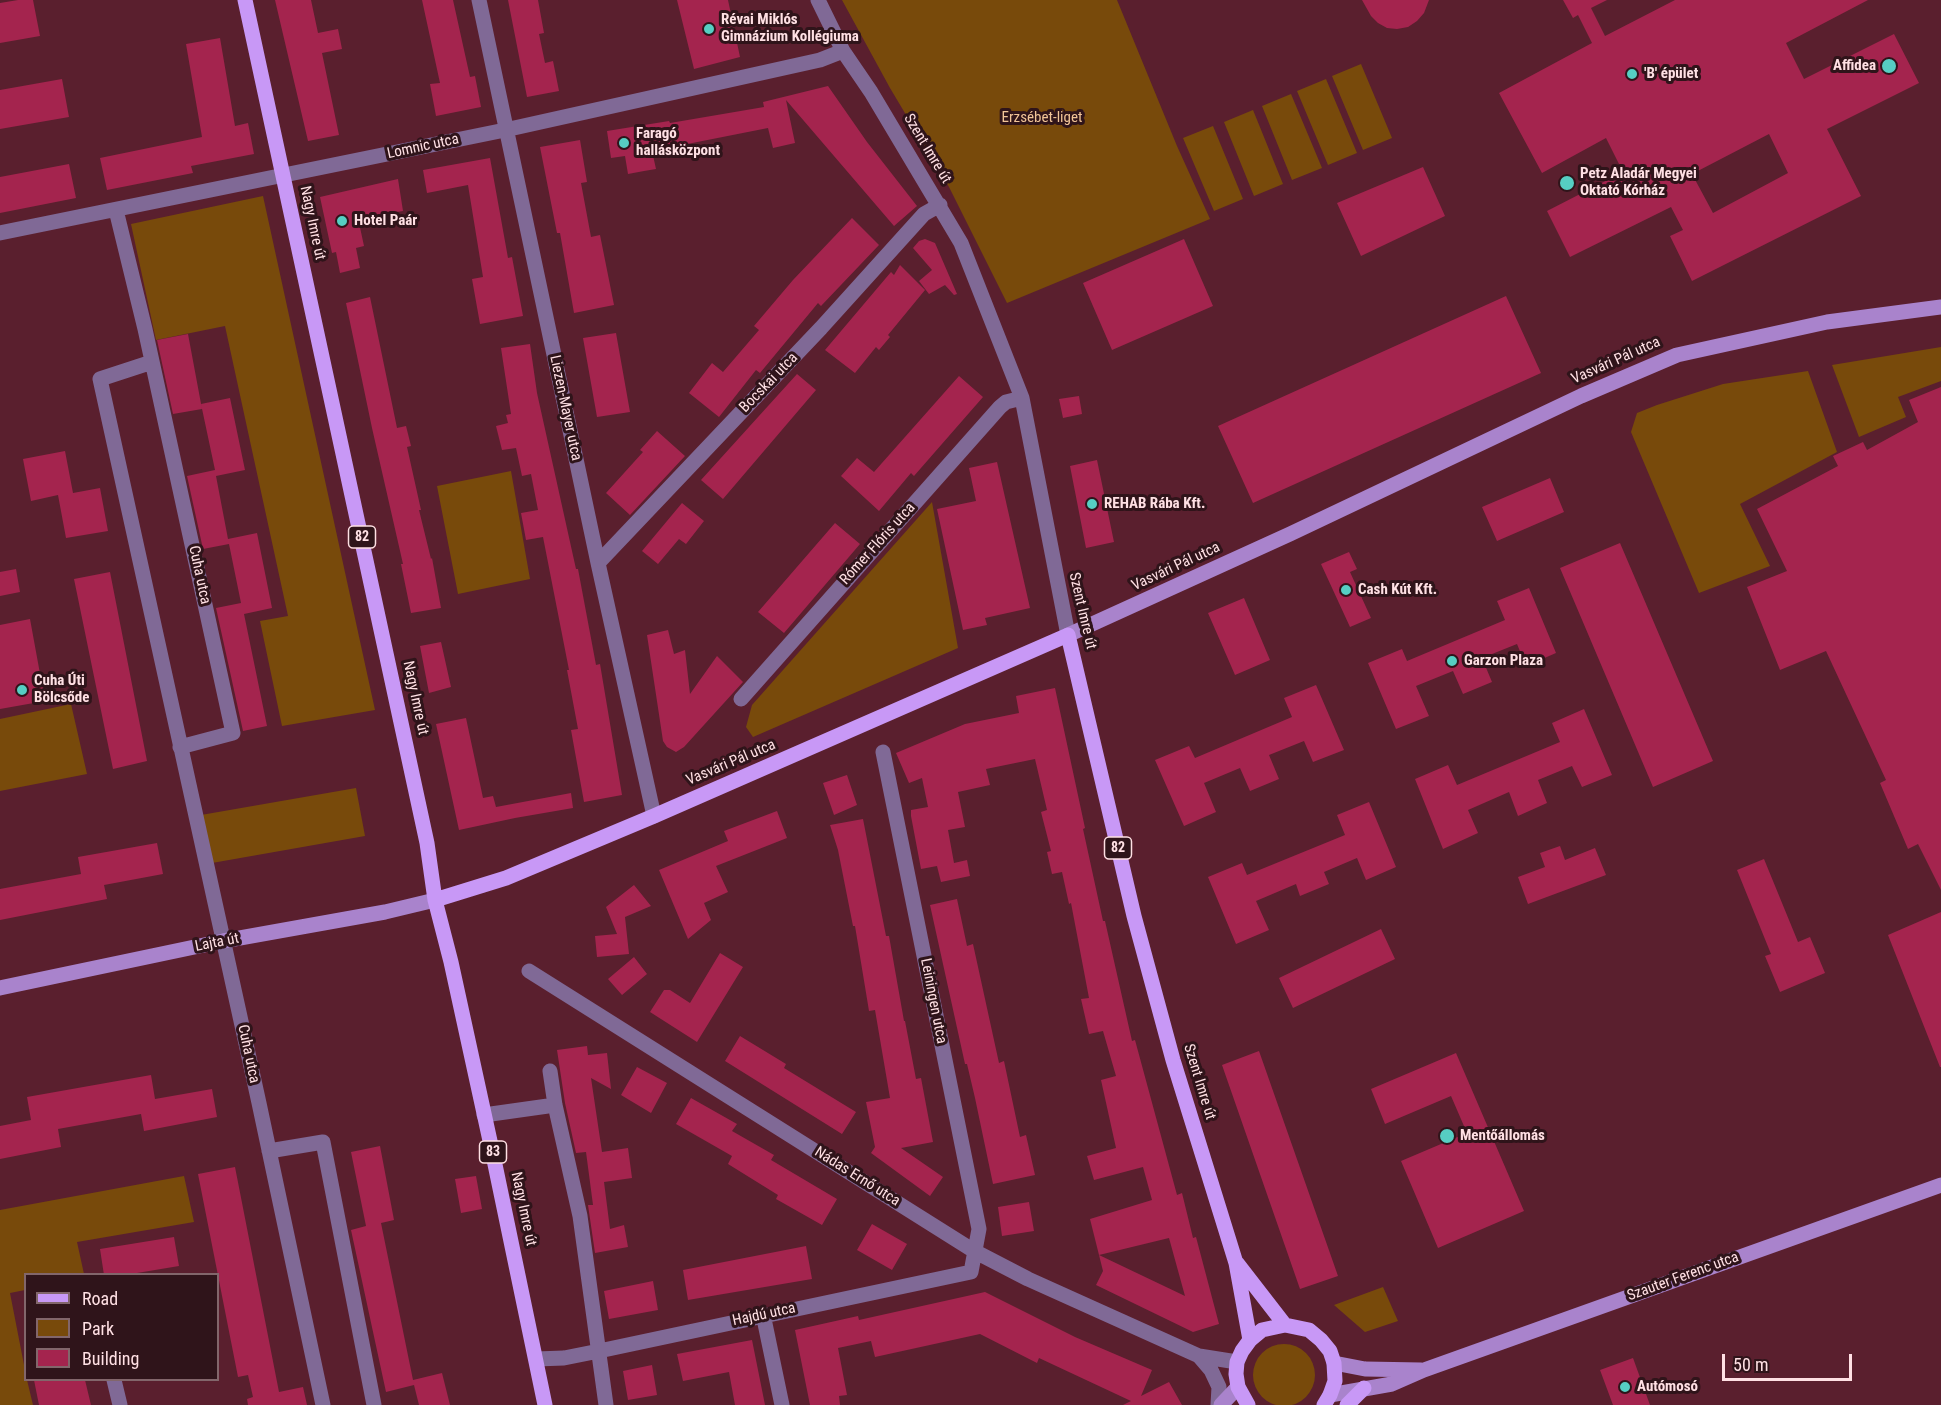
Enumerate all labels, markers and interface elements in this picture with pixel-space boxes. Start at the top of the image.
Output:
place label: Révai Miklós Gimnázium Kollégiuma [721,11,859,46]
marker: Révai Miklós Gimnázium Kollégiuma [702,22,716,36]
place label: Affidea [1833,57,1876,75]
marker: Affidea [1880,57,1898,75]
place label: 'B' épület [1644,65,1698,83]
marker: 'B' épület [1625,67,1639,81]
park label: Erzsébet-liget [1002,109,1082,127]
street label: Szent Imre út [899,111,955,187]
place label: Faragó hallásközpont [636,125,720,160]
street label: Lomnic utca [386,131,460,163]
marker: Faragó hallásközpont [617,136,631,150]
place label: Petz Aladár Megyei Oktató Kórház [1580,165,1697,200]
marker: Petz Aladár Megyei Oktató Kórház [1558,174,1576,192]
street label: Nagy Imre út [295,184,329,262]
place label: Hotel Paár [354,212,417,230]
marker: Hotel Paár [335,214,349,228]
street label: Vasvári Pál utca [1569,333,1663,389]
street label: Bocskai utca [736,349,802,417]
street label: Liezen-Mayer utca [545,354,585,462]
place label: REHAB Rába Kft. [1104,495,1205,513]
marker: REHAB Rába Kft. [1085,497,1099,511]
street label: Rómer Flóris utca [836,499,920,589]
road number: 82 [348,526,376,548]
street label: Vasvári Pál utca [1129,539,1223,595]
street label: Cuha utca [184,544,214,606]
street label: Szent Imre út [1064,571,1100,651]
place label: Cash Kút Kft. [1358,581,1437,599]
marker: Cash Kút Kft. [1339,583,1353,597]
place label: Garzon Plaza [1464,652,1543,670]
marker: Garzon Plaza [1445,654,1459,668]
street label: Nagy Imre út [398,659,432,737]
place label: Cuha Úti Bölcsőde [34,672,89,707]
marker: Cuha Úti Bölcsőde [15,683,29,697]
street label: Vasvári Pál utca [684,736,778,790]
road number: 82 [1104,837,1132,859]
street label: Lajta út [193,930,241,956]
street label: Leiningen utca [916,957,950,1045]
street label: Cuha utca [233,1023,263,1085]
street label: Szent Imre út [1179,1042,1219,1122]
marker: Mentőállomás [1438,1127,1456,1145]
place label: Mentőállomás [1460,1127,1545,1145]
road number: 83 [480,1141,506,1163]
street label: Nádas Ernő utca [811,1144,903,1210]
street label: Nagy Imre út [506,1170,540,1248]
street label: Szauter Ferenc utca [1625,1248,1741,1306]
legend [24,1273,219,1381]
text: Road [82,1288,118,1309]
street label: Hajdú utca [731,1300,797,1330]
text: Park [82,1318,114,1339]
scale bar [1725,1342,1856,1380]
text: Building [82,1348,139,1369]
text: 50 m [1733,1354,1768,1375]
place label: Autómosó [1637,1378,1698,1396]
marker: Autómosó [1618,1380,1632,1394]

